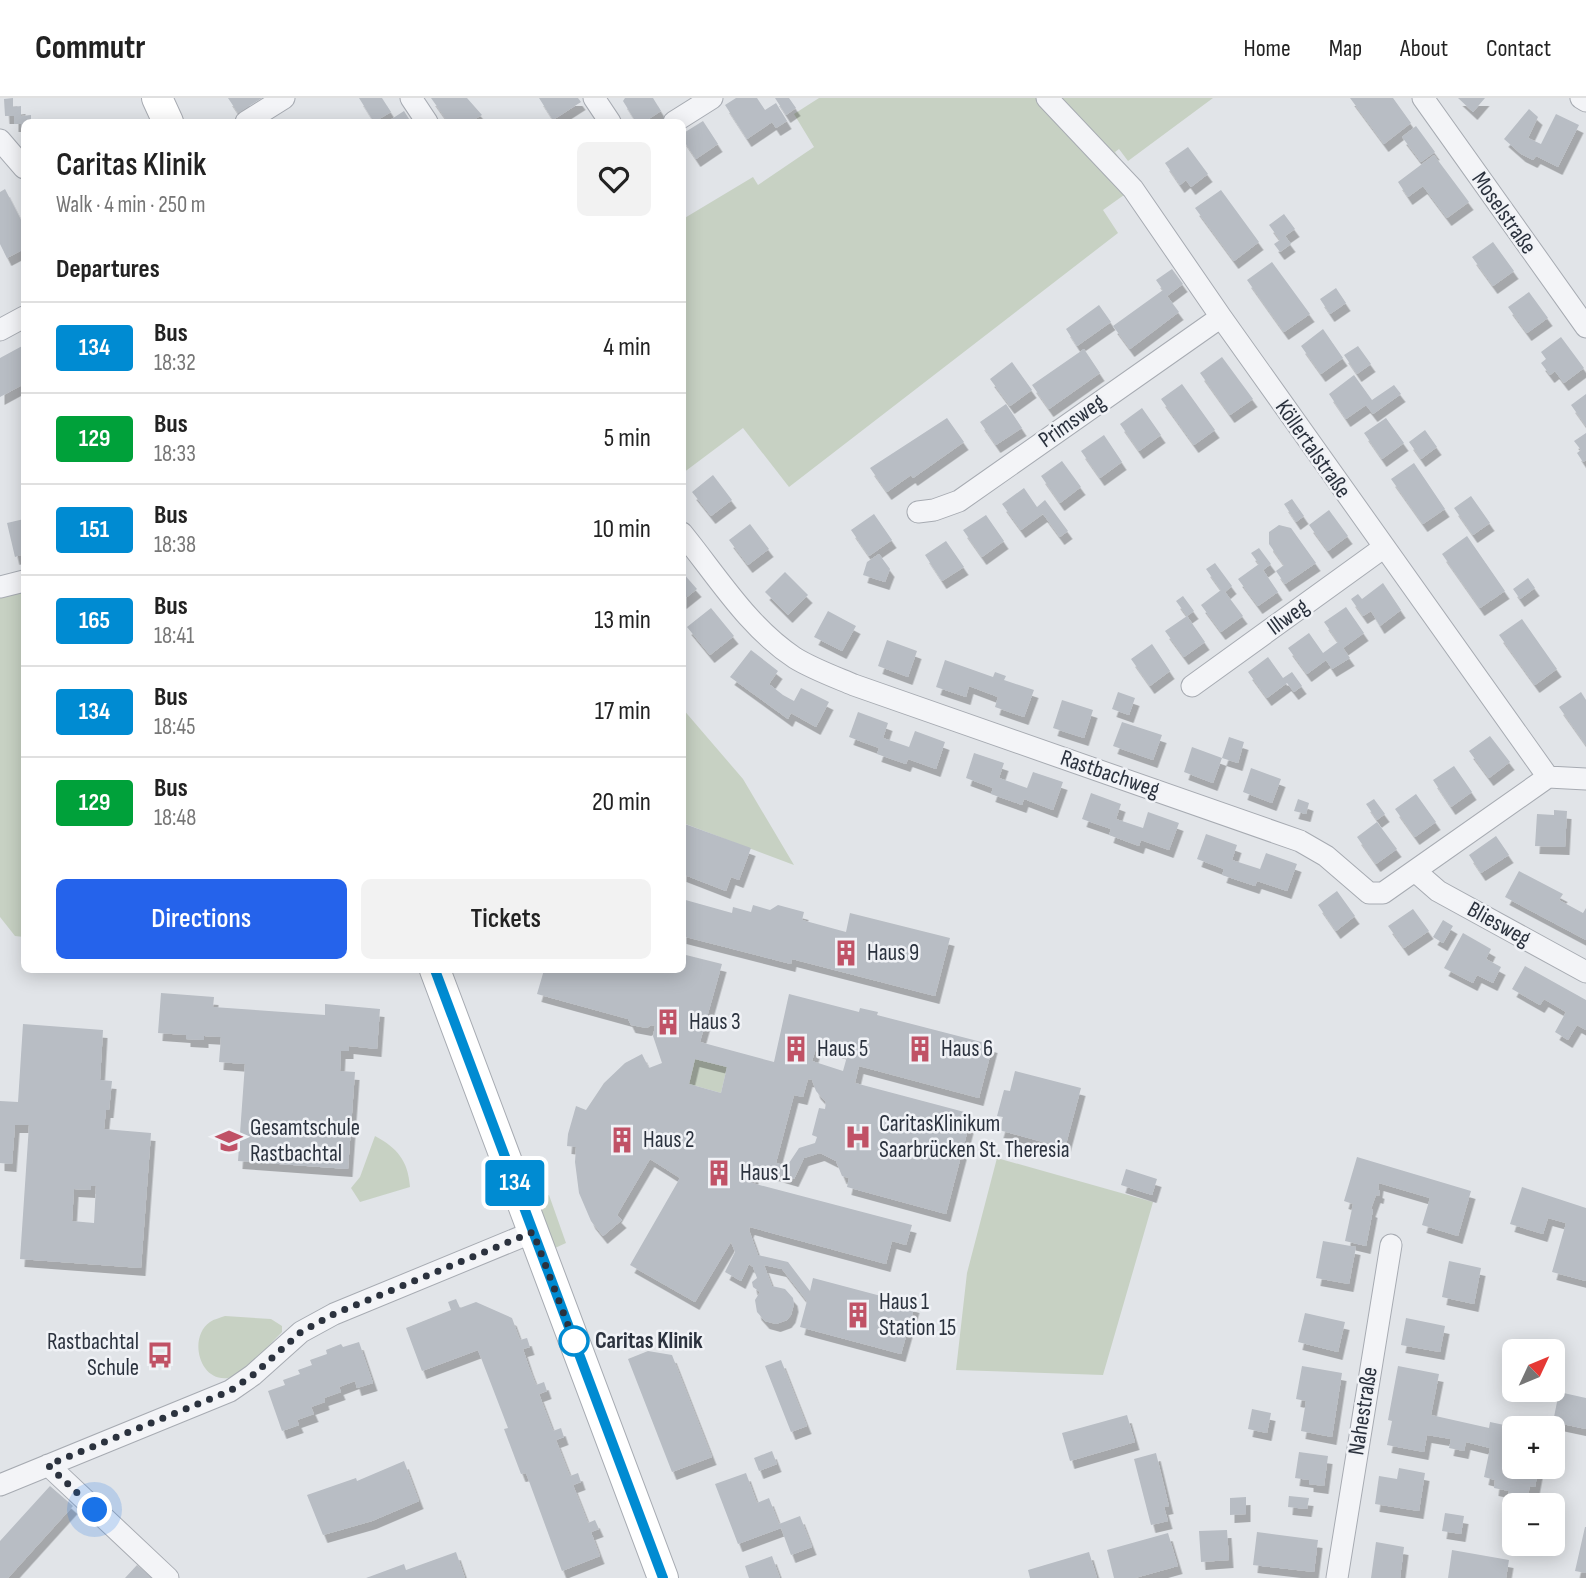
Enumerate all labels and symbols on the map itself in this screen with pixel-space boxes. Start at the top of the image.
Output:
street label: Moselstraße [1465,166,1543,260]
street label: Primsweg [1033,388,1111,454]
street label: Köllertalstraße [1269,394,1357,504]
street label: Illweg [1262,593,1314,641]
street label: Rastbachweg [1057,744,1163,804]
street label: Bliesweg [1462,895,1536,953]
building icon: Haus 9 [831,938,861,968]
place label: Haus 9 [867,939,919,967]
building icon: Haus 3 [653,1007,683,1037]
place label: Haus 3 [689,1008,741,1036]
building icon: Haus 5 [781,1034,811,1064]
building icon: Haus 6 [905,1034,935,1064]
place label: Haus 5 [817,1035,868,1063]
place label: Haus 6 [941,1035,993,1063]
place label: CaritasKlinikum Saarbrücken St. Theresia [879,1110,1070,1164]
place label: Gesamtschule Rastbachtal [250,1114,360,1168]
hospital icon: CaritasKlinikum Saarbrücken St. Theresia [843,1122,873,1152]
building icon: Haus 2 [607,1125,637,1155]
school or university icon: Gesamtschule Rastbachtal [214,1126,244,1156]
place label: Haus 2 [643,1126,695,1154]
building icon: Haus 1 [704,1158,734,1188]
place label: Haus 1 [740,1159,790,1187]
line badge: 134 [475,1160,555,1206]
place label: Haus 1 Station 15 [879,1288,956,1342]
building icon: Haus 1 Station 15 [843,1300,873,1330]
marker: Caritas Klinik [559,1326,589,1356]
place label: Caritas Klinik [595,1327,703,1355]
place label: Rastbachtal Schule [47,1328,139,1382]
north arrow [1502,1339,1564,1402]
bus stop icon: Rastbachtal Schule [145,1340,175,1370]
street label: Nahestraße [1342,1365,1384,1457]
your location [77,1492,112,1527]

